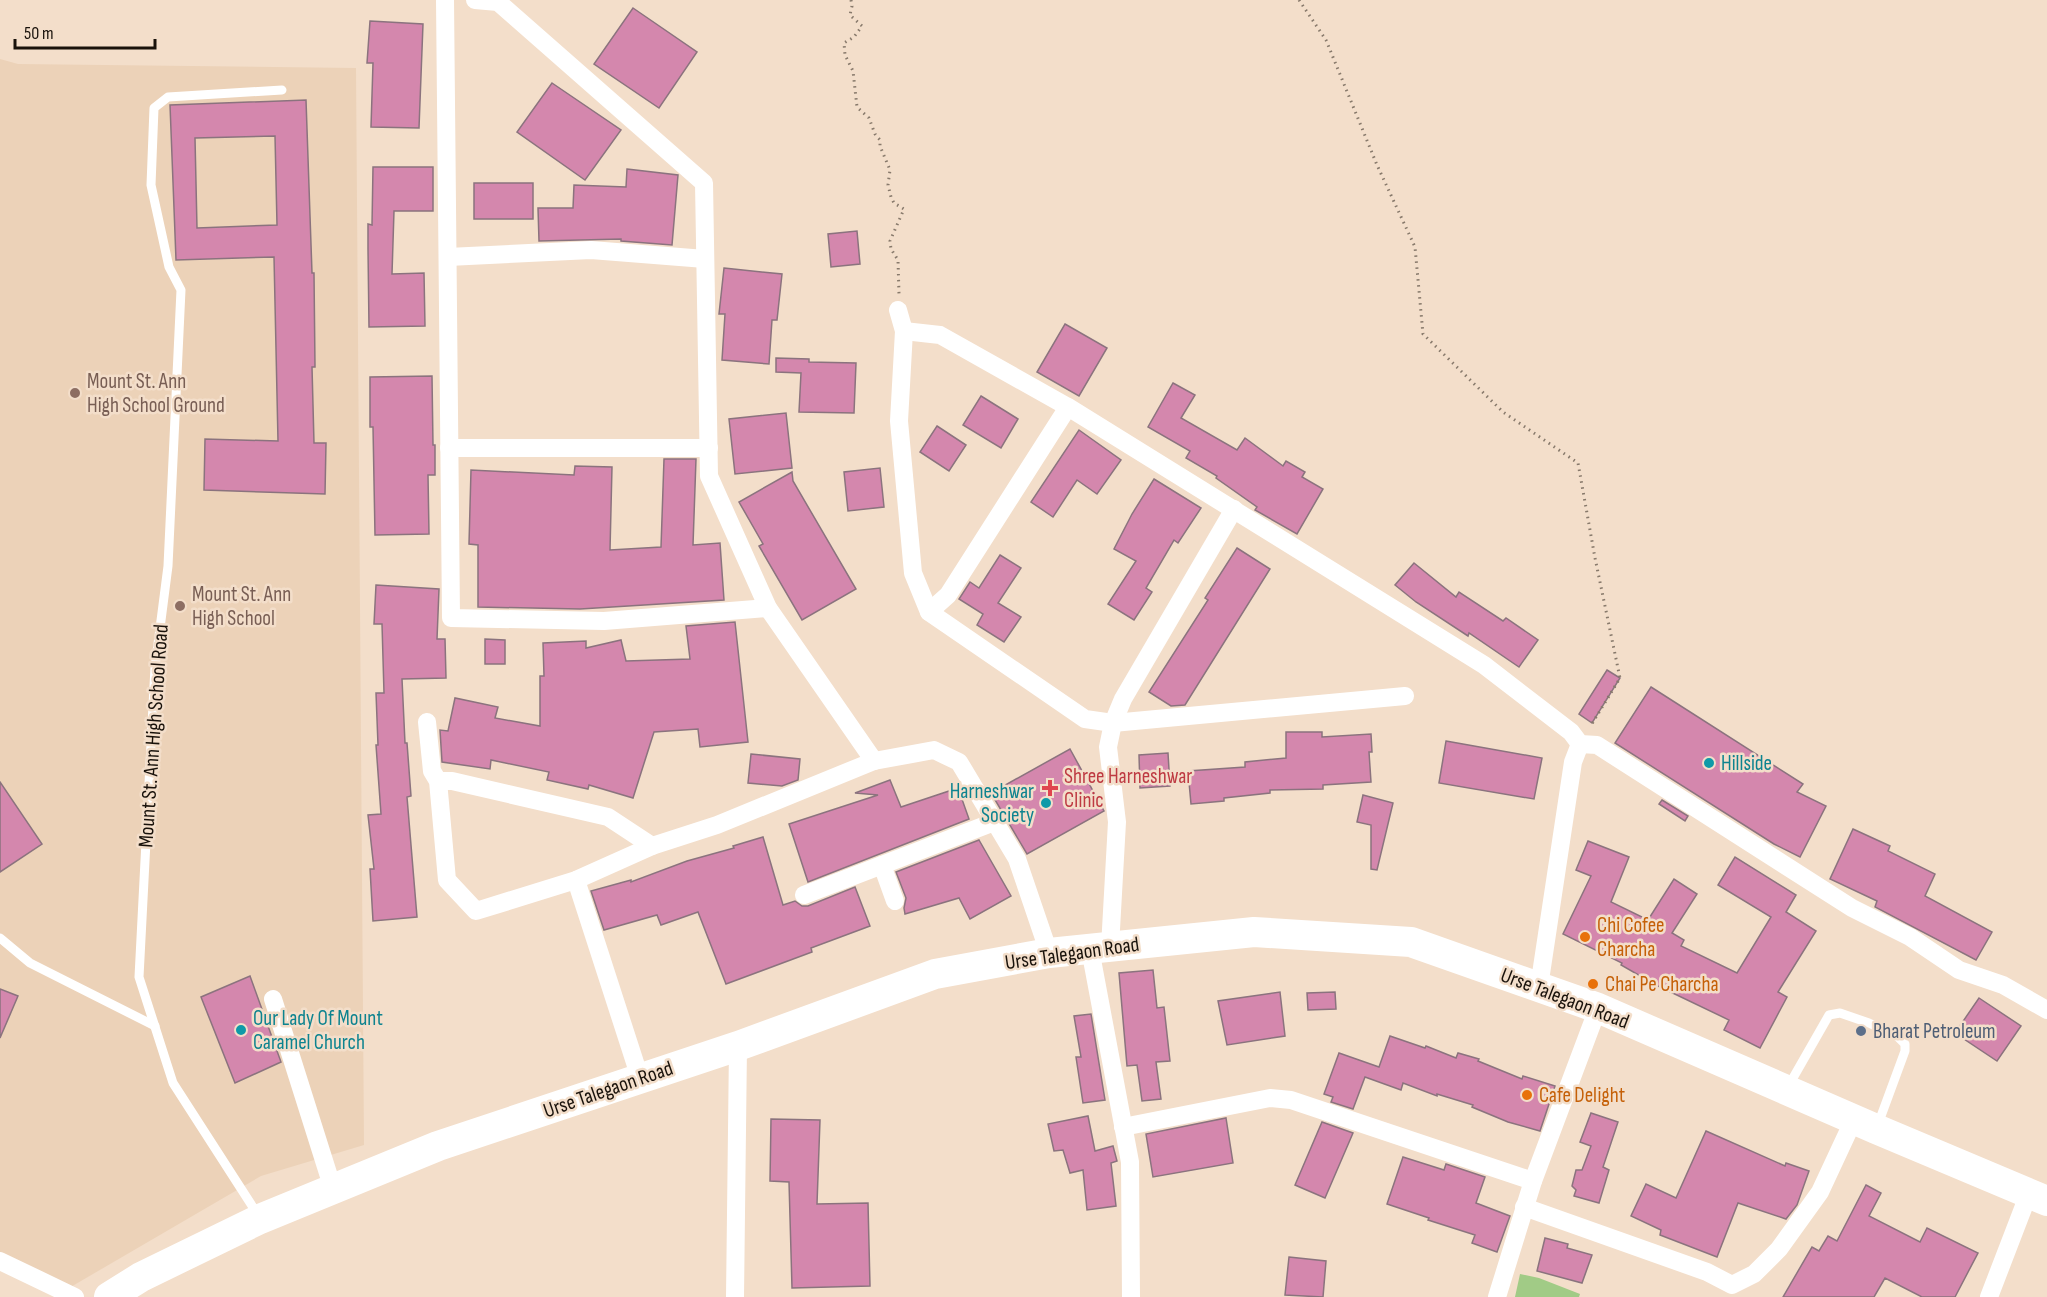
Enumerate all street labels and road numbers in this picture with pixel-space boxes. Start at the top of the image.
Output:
street label: Mount St. Ann High School Road [133,624,174,849]
street label: Urse Talegaon Road [1003,932,1141,975]
street label: Urse Talegaon Road [1497,963,1632,1034]
street label: Urse Talegaon Road [540,1056,676,1123]

